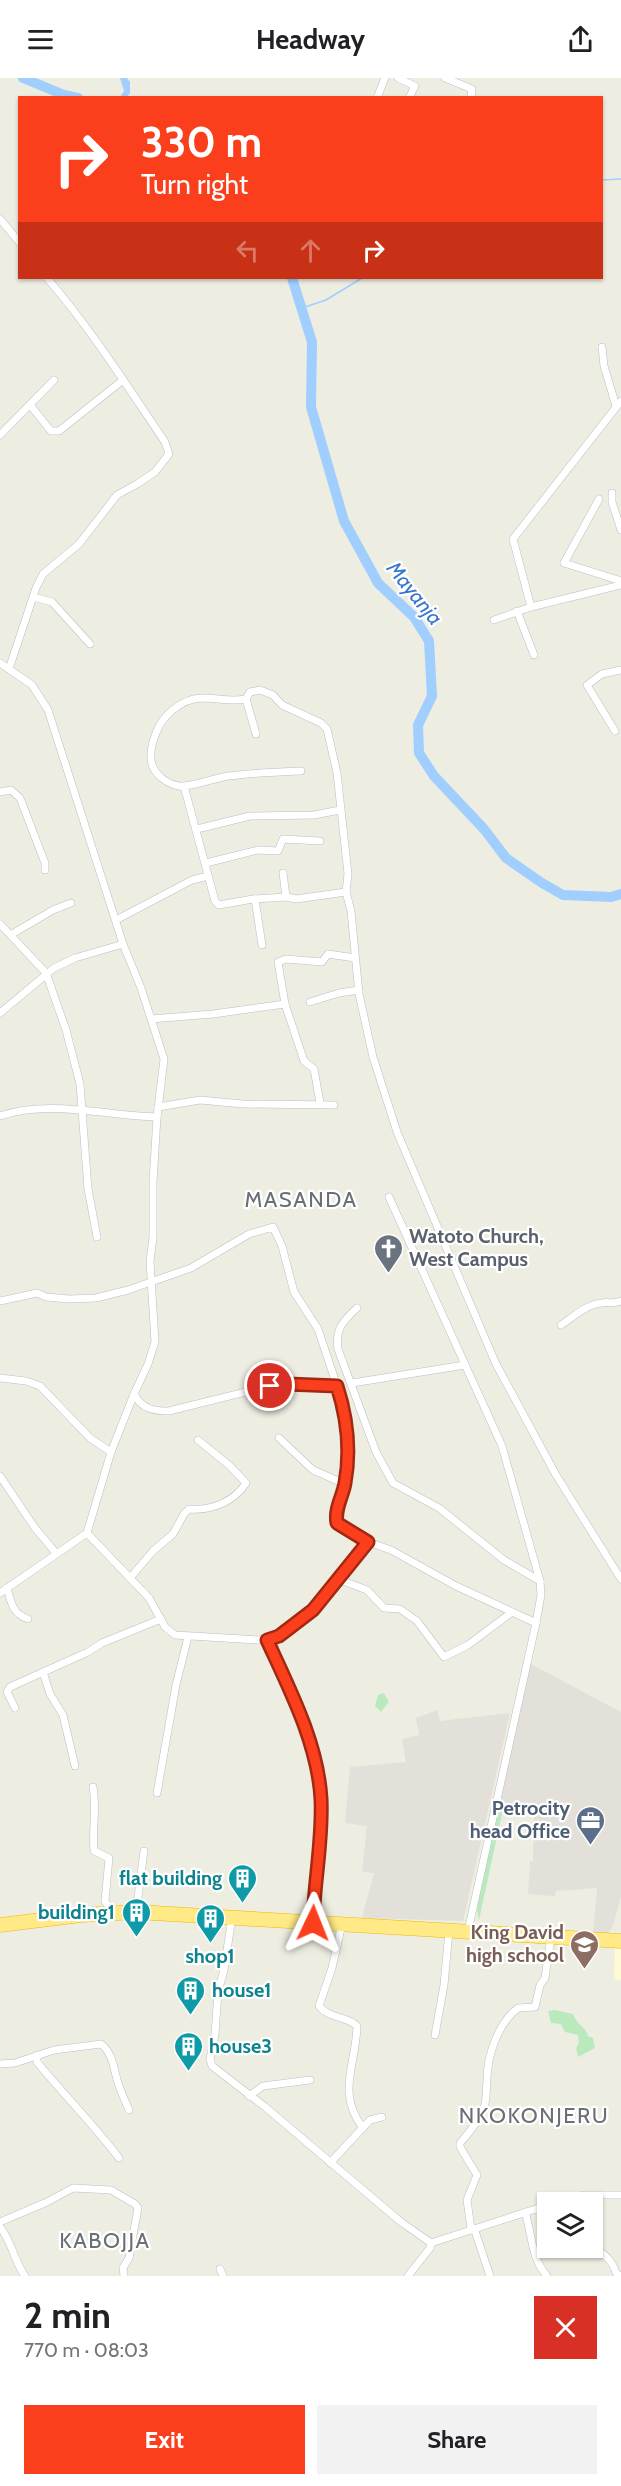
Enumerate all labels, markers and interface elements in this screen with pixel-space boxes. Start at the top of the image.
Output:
icon: menu [24,23,57,56]
text: Headway [256,23,365,56]
icon: share [564,23,597,56]
text: 330 m [141,116,262,168]
icon: right [42,120,120,198]
text: Turn right [141,168,248,201]
icon: left [231,234,264,267]
icon: ahead [294,234,327,267]
icon: right [357,234,390,267]
water label: Mayanja [380,555,448,630]
district label: MASANDA [244,1186,358,1213]
place label: Watoto Church, West Campus [409,1224,544,1271]
church icon: Watoto Church, West Campus [372,1232,404,1274]
pin [244,1360,295,1411]
icon: arrive [253,1369,286,1402]
place label: Petrocity head Office [470,1796,570,1843]
office icon: Petrocity head Office [575,1804,607,1846]
building icon: flat building [227,1862,259,1904]
place label: flat building [119,1866,222,1890]
position arrow [281,1891,345,1955]
building icon: building1 [120,1896,152,1938]
place label: building1 [38,1900,115,1924]
building icon: shop1 [194,1902,226,1944]
place label: King David high school [466,1920,564,1967]
school or university icon: King David high school [569,1928,601,1970]
place label: shop1 [185,1944,235,1968]
building icon: house1 [175,1974,207,2016]
place label: house1 [212,1978,271,2002]
building icon: house3 [172,2030,204,2072]
place label: house3 [209,2034,272,2058]
district label: NKOKONJERU [459,2102,609,2129]
map controls [537,2192,603,2258]
button: layers [537,2192,603,2258]
district label: KABOJJA [59,2227,151,2254]
text: 2 min [24,2293,111,2337]
button: close [534,2296,597,2359]
text: 770 m · 08:03 [24,2338,149,2362]
button: Exit [24,2405,305,2474]
button: Share [317,2405,597,2474]

